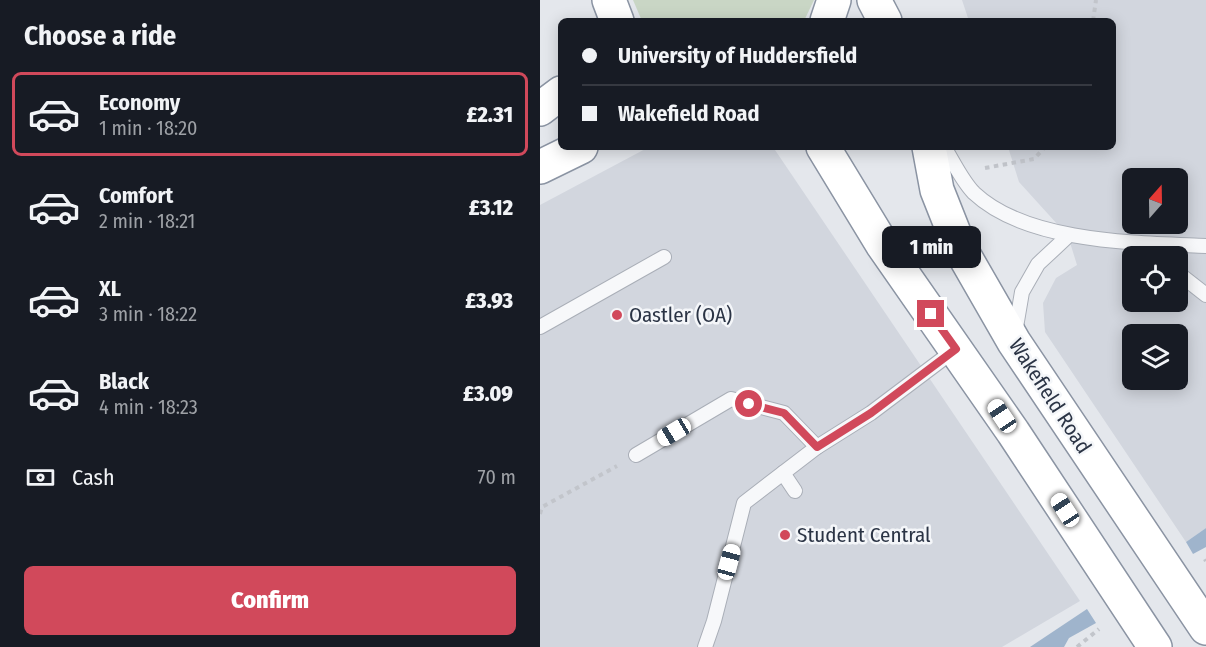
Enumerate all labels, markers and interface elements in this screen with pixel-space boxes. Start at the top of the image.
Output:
text: Choose a ride [24,20,176,52]
text: University of Huddersfield [618,42,857,69]
icon: car [27,87,81,141]
text: Economy [99,89,180,116]
text: Wakefield Road [618,100,760,127]
text: £2.31 [467,101,513,128]
text: 1 min · 18:20 [99,116,197,140]
north arrow [1122,168,1188,234]
map controls [1122,168,1188,390]
icon: car [27,180,81,234]
text: Comfort [99,182,173,209]
text: £3.12 [469,194,513,221]
text: 2 min · 18:21 [99,209,195,233]
callout: 1 min [882,227,980,269]
text: 1 min [910,235,953,259]
button: locate [1122,246,1188,312]
icon: car [27,273,81,327]
text: XL [99,275,121,302]
text: £3.93 [465,287,513,314]
route end [917,300,944,327]
text: 3 min · 18:22 [99,302,197,326]
place label: Oastler (OA) [629,302,732,328]
marker: Oastler (OA) [610,308,624,322]
button: layers [1122,324,1188,390]
street label: Wakefield Road [1003,334,1097,458]
icon: car [27,366,81,420]
text: Black [99,368,149,395]
text: £3.09 [463,380,513,407]
route start [735,390,762,417]
text: 4 min · 18:23 [99,395,198,419]
car [984,396,1020,436]
car [654,415,694,449]
icon: cash [24,461,57,494]
text: Cash [72,464,115,491]
text: 70 m [478,465,516,489]
car [1048,490,1082,530]
place label: Student Central [797,522,931,548]
marker: Student Central [778,528,792,542]
car [716,542,742,582]
button: Confirm [24,566,516,635]

